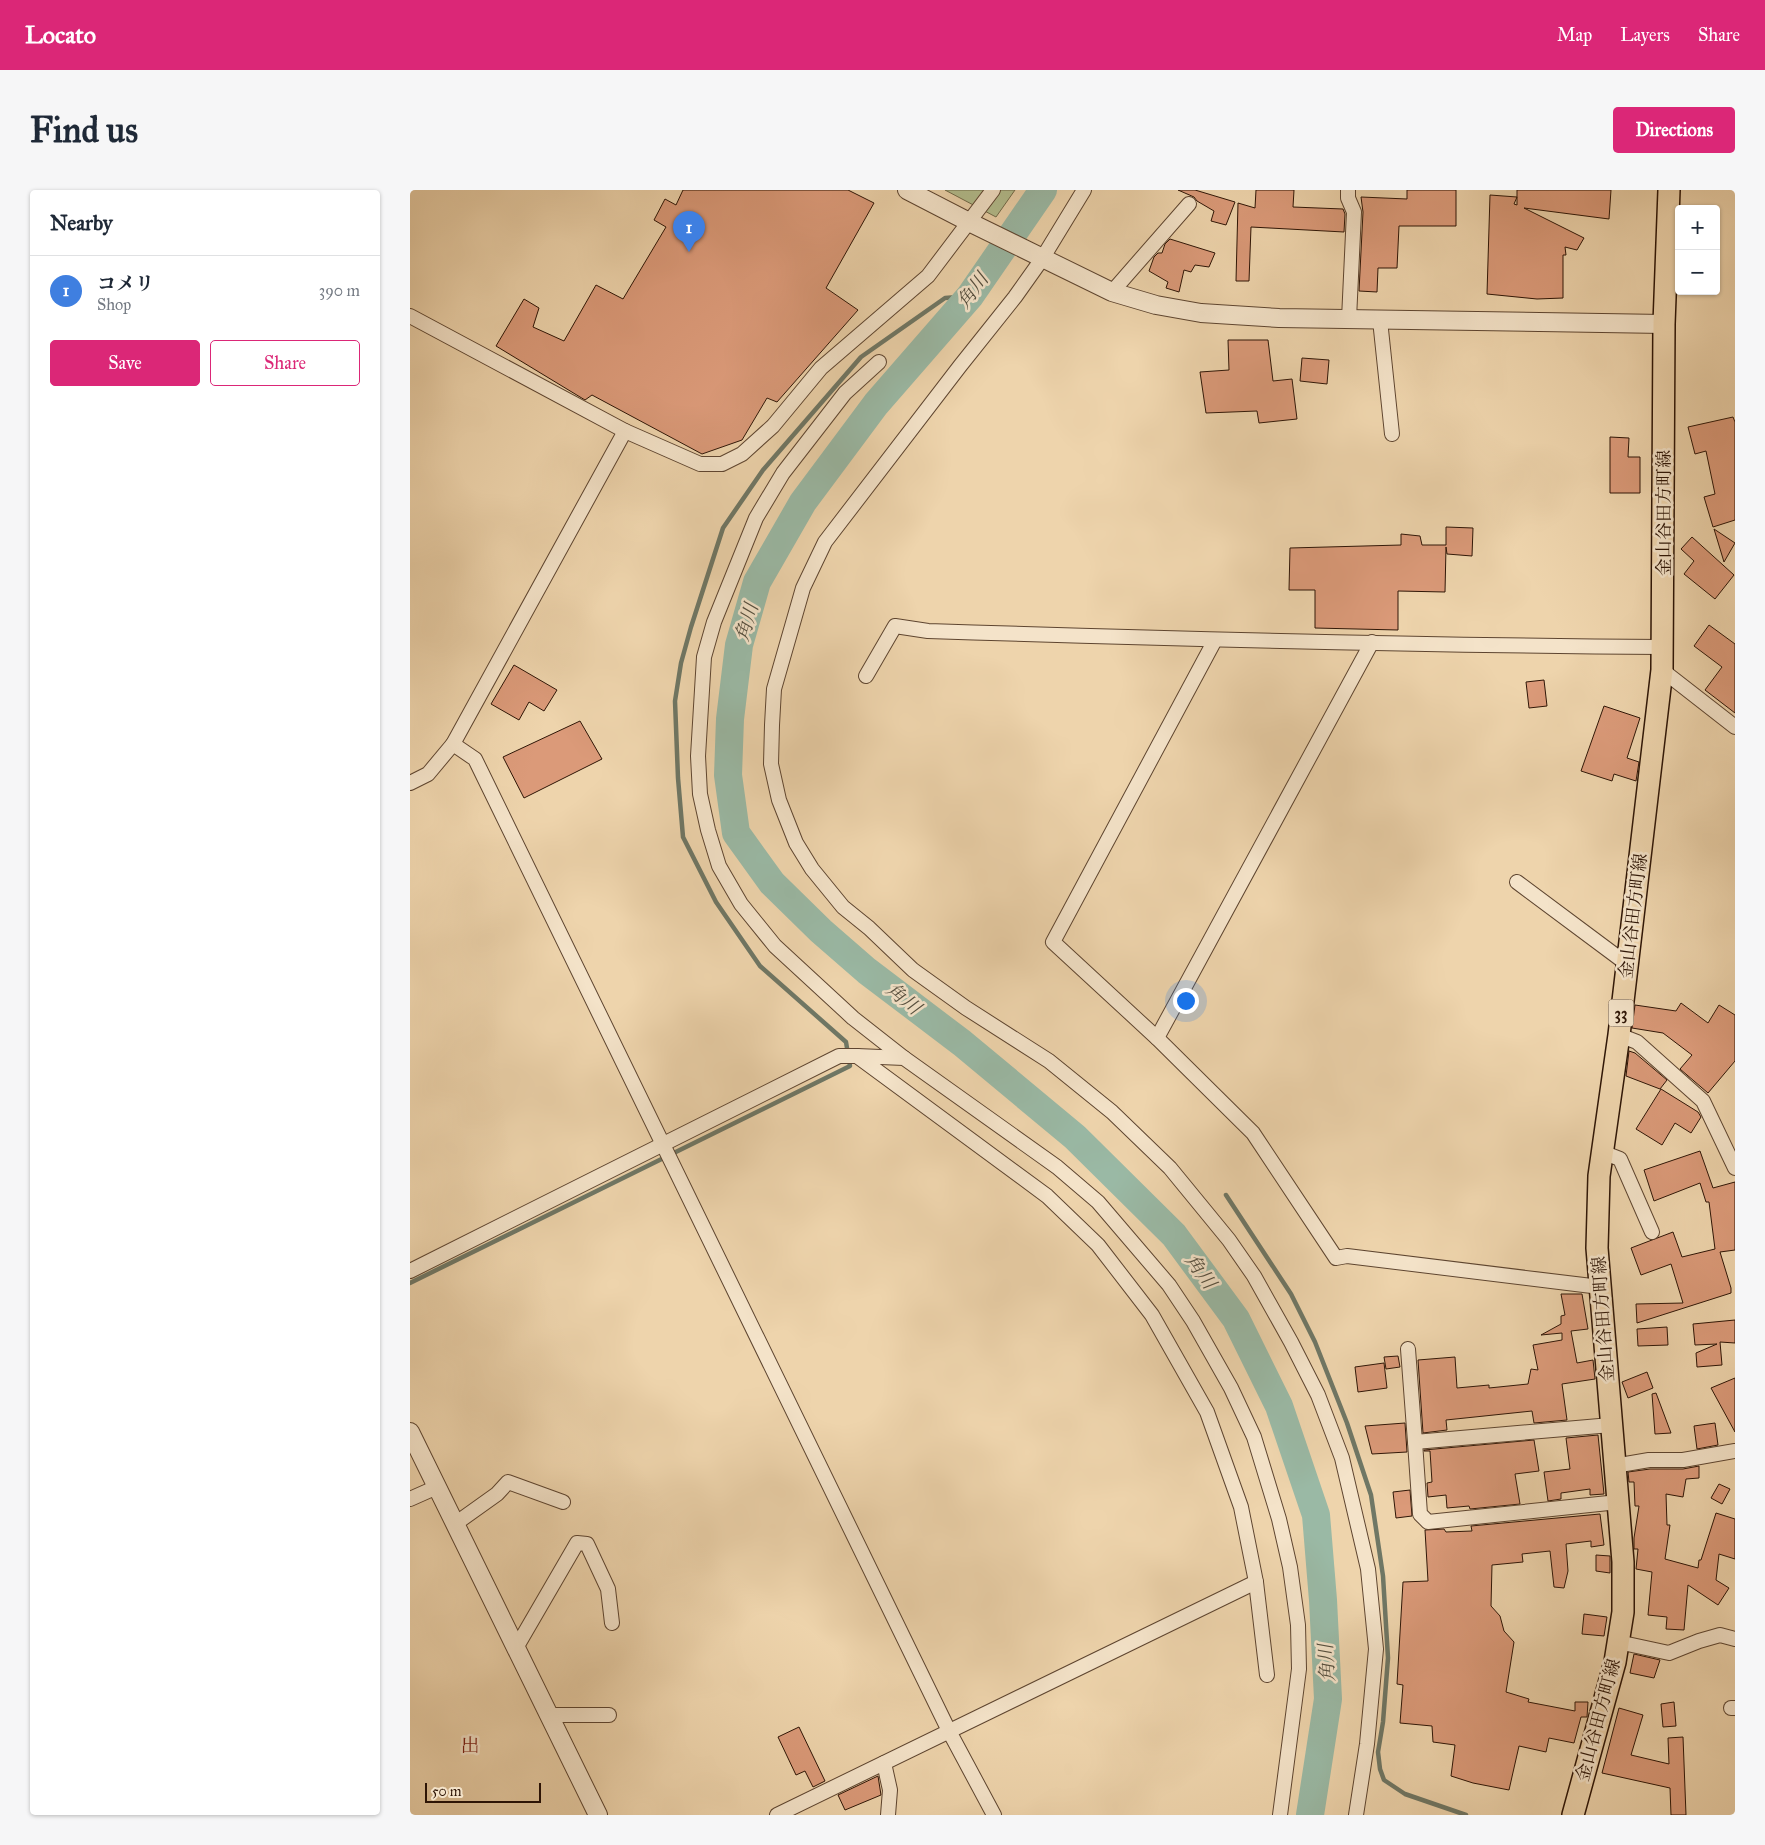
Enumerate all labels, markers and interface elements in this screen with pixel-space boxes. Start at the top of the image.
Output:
text: Locato [25,20,96,50]
text: Map [1557,24,1592,46]
text: Layers [1620,24,1670,46]
text: Share [1698,24,1740,46]
button: Directions [1613,107,1735,153]
text: Find us [30,109,138,152]
map controls [1675,205,1720,295]
button: + [1675,205,1720,250]
text: Nearby [50,210,113,236]
pin: 1 [673,211,705,252]
button: − [1675,250,1720,295]
water label: 角川 [952,267,994,312]
text: コメリ [97,272,154,295]
text: 1 [63,281,69,300]
text: 390 m [319,281,360,300]
text: Shop [97,295,131,314]
button: Save [50,340,200,386]
button: Share [210,340,360,386]
street label: 金山谷田方町線 [1653,450,1675,576]
water label: 角川 [730,599,763,644]
street label: 金山谷田方町線 [1614,852,1652,980]
water label: 角川 [882,977,927,1021]
your location [1173,988,1199,1014]
road number: 33 [1608,1000,1634,1026]
water label: 角川 [1180,1249,1222,1295]
street label: 金山谷田方町線 [1588,1255,1618,1383]
water label: 角川 [1314,1641,1339,1683]
street label: 金山谷田方町線 [1571,1656,1625,1784]
district label: 出 [460,1734,480,1757]
scale bar [425,1780,541,1803]
text: 50 m [432,1783,461,1800]

